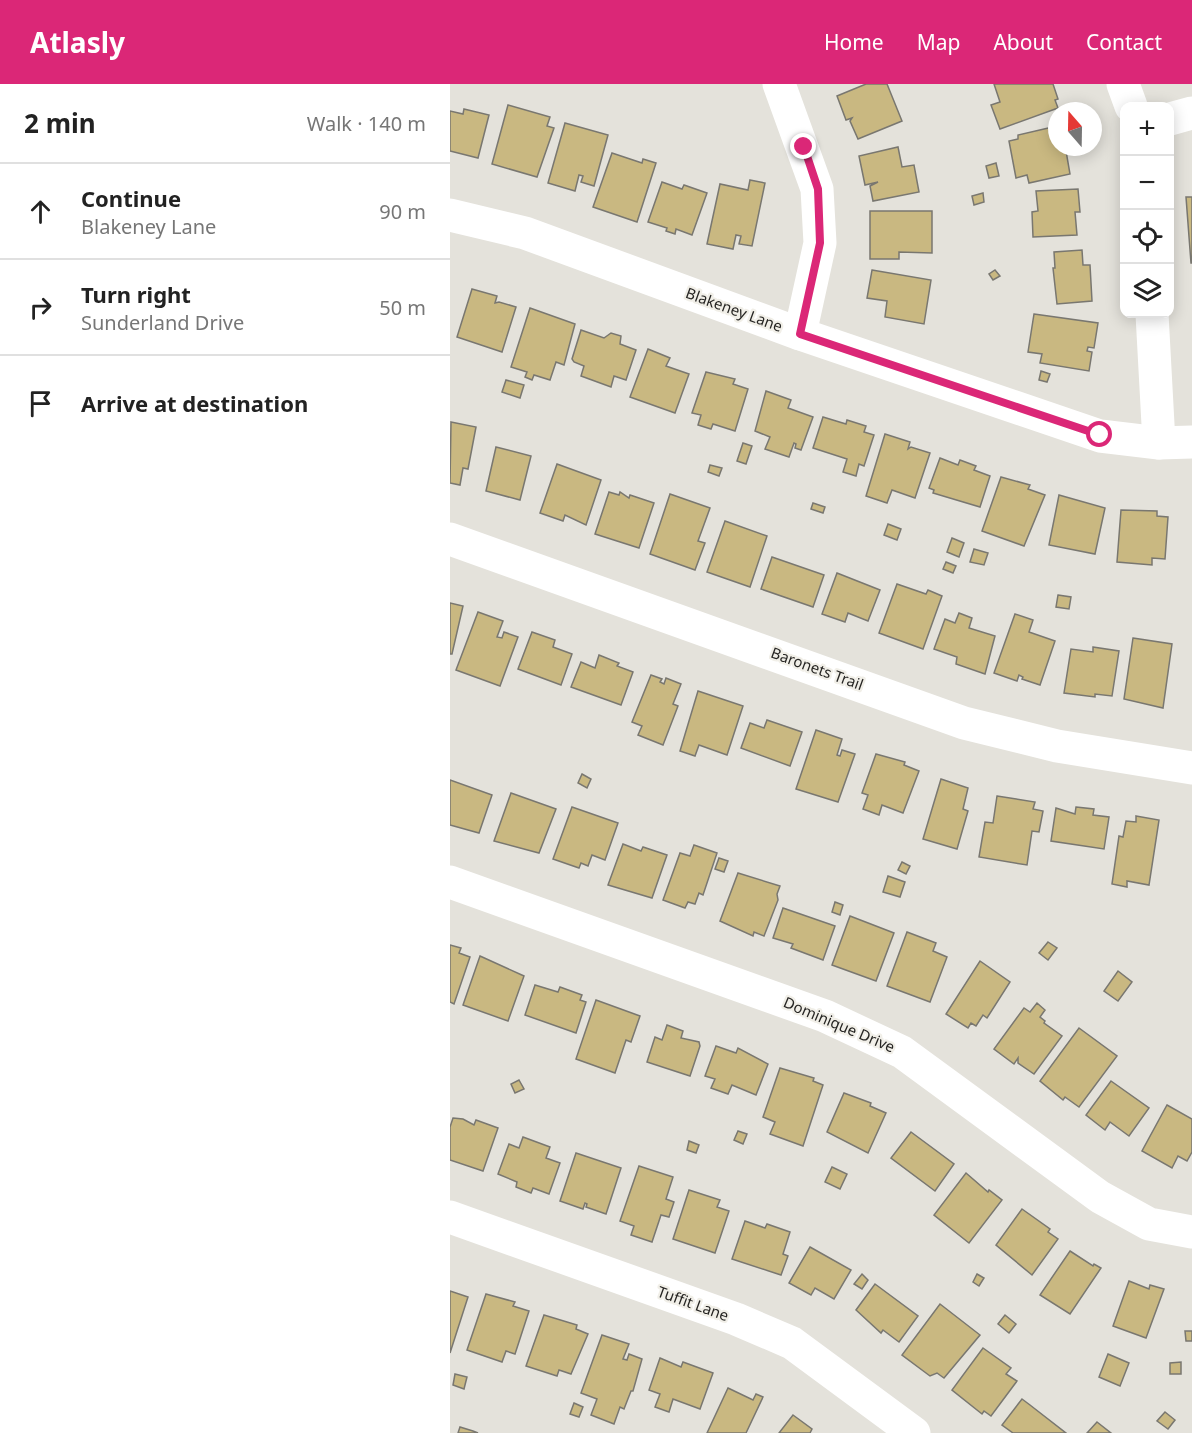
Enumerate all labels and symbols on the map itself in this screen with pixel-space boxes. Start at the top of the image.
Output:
north arrow [1048,102,1102,156]
route end [790,133,816,159]
street label: Blakeney Lane [683,282,785,336]
route start [1086,421,1112,447]
street label: Baronets Trail [768,642,866,694]
street label: Dominique Drive [781,992,898,1057]
street label: Tuffit Lane [655,1281,732,1325]

